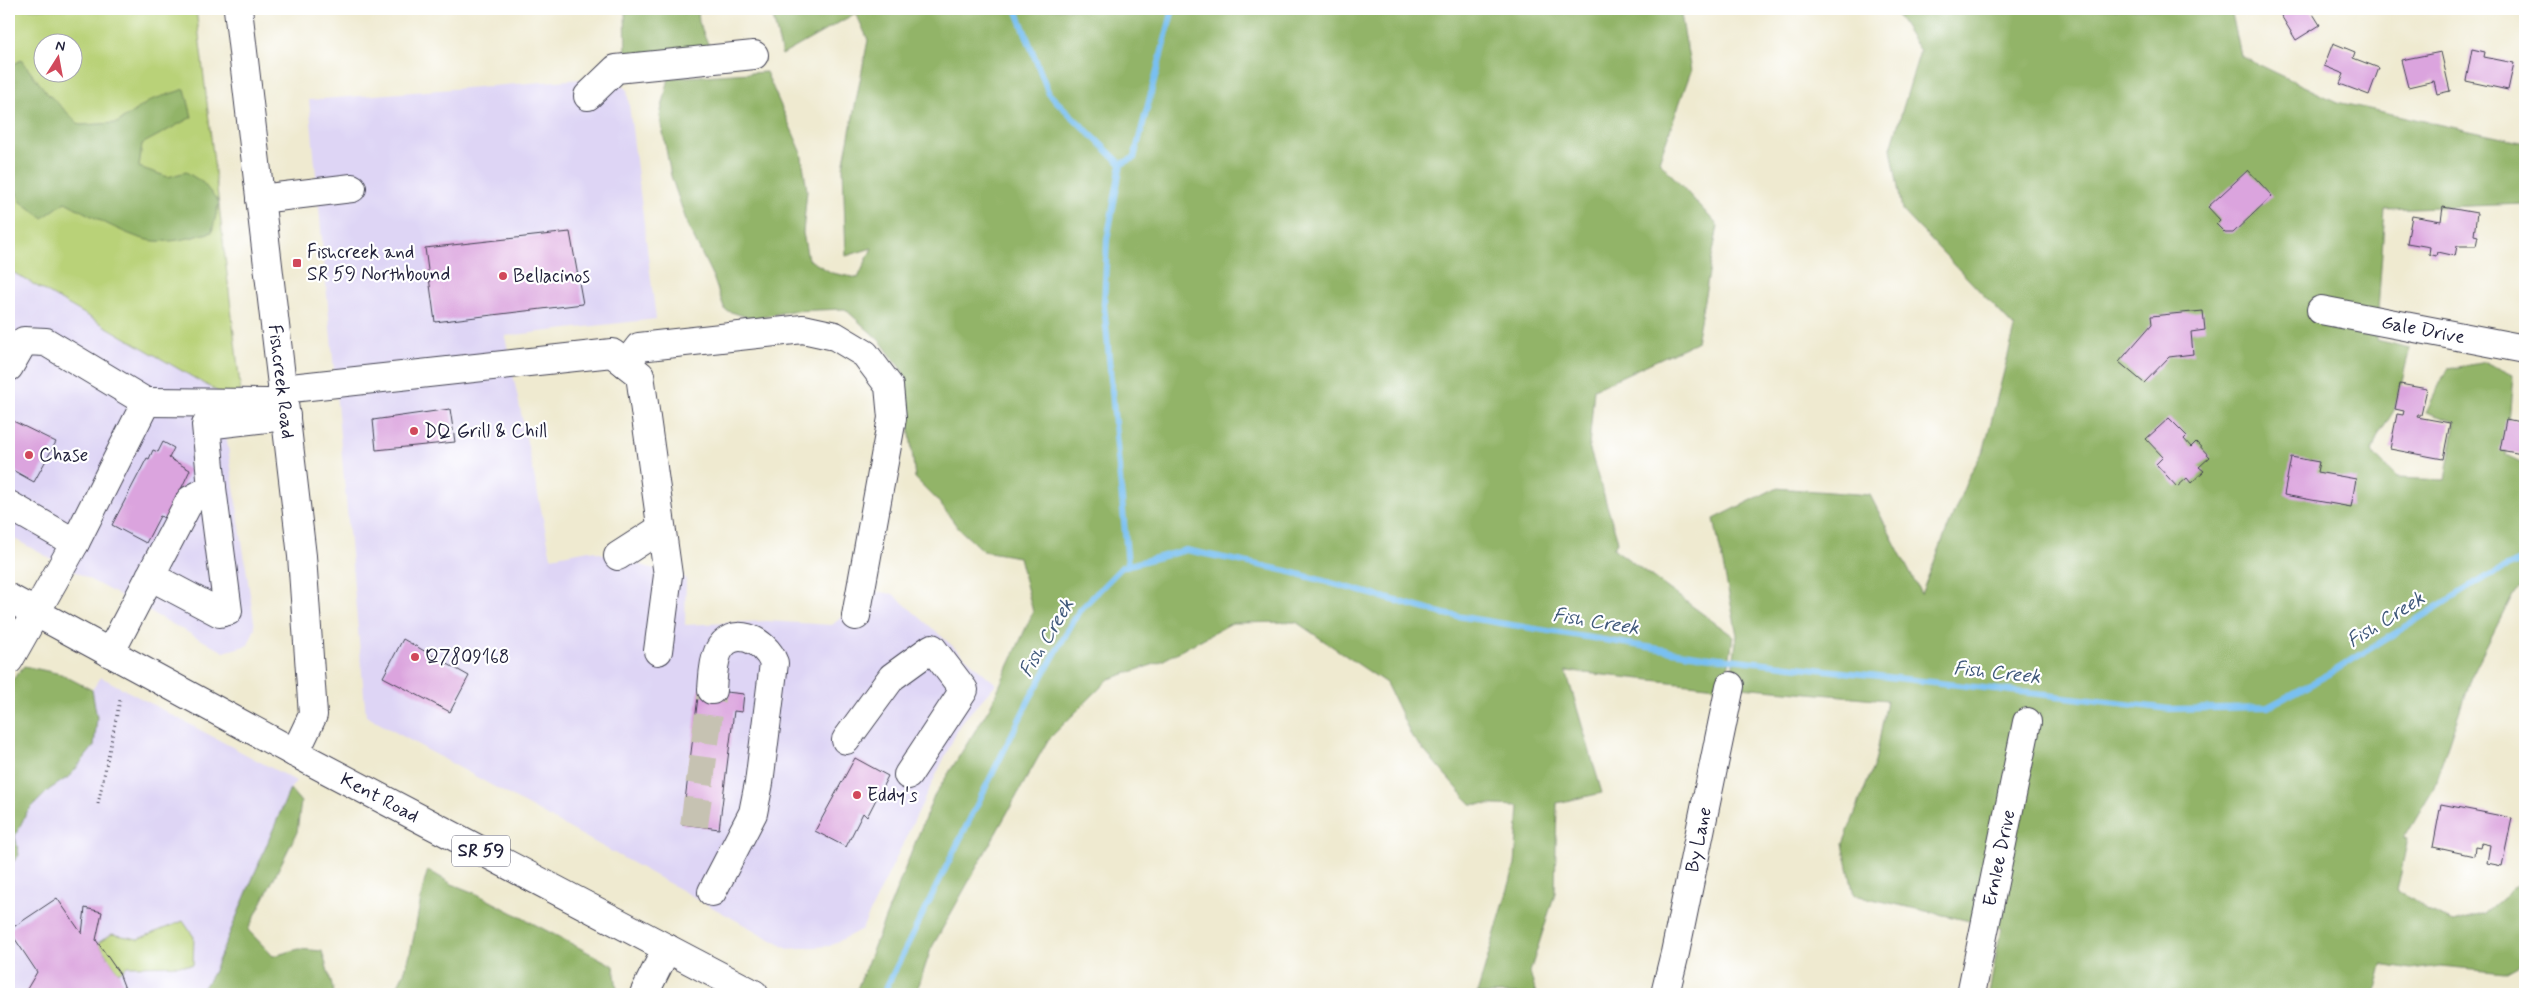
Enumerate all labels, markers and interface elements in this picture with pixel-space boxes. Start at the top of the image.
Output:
north arrow [32,32,82,82]
text: N [54,36,67,56]
place label: Fishcreek and SR 59 Northbound [307,240,450,287]
marker: Fishcreek and SR 59 Northbound [291,257,303,269]
place label: Bellacinos [513,264,590,289]
marker: Bellacinos [497,270,509,282]
street label: Gale Drive [2379,309,2467,350]
street label: Fishcreek Road [262,323,301,440]
place label: DQ Grill & Chill [424,419,547,444]
marker: DQ Grill & Chill [408,425,420,437]
place label: Chase [39,443,88,468]
marker: Chase [23,449,35,461]
water label: Fish Creek [2342,585,2430,655]
water label: Fish Creek [1013,594,1081,682]
water label: Fish Creek [1551,602,1641,642]
place label: Q7809168 [425,645,510,670]
marker: Q7809168 [409,651,421,663]
water label: Fish Creek [1952,655,2042,691]
street label: Kent Road [336,767,423,828]
place label: Eddy's [867,783,918,808]
marker: Eddy's [851,789,863,801]
street label: By Lane [1679,805,1717,875]
street label: Ernlee Drive [1977,807,2021,908]
road number: SR 59 [452,836,510,866]

